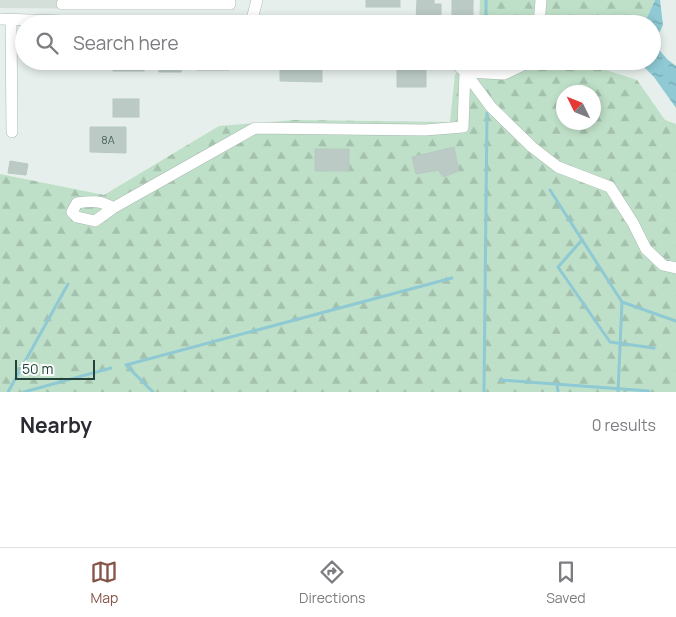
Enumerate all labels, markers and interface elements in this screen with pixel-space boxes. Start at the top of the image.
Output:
search box [15,15,661,70]
icon: search [33,29,61,57]
text: Search here [73,30,179,56]
north arrow [556,85,601,130]
house number: 8A [101,132,115,147]
scale bar [15,357,95,380]
text: 50 m [22,359,53,378]
text: Nearby [20,411,92,439]
text: 0 results [592,414,656,436]
tab: Map [90,558,118,607]
tab: Directions [299,558,365,607]
tab: Saved [546,558,586,607]

